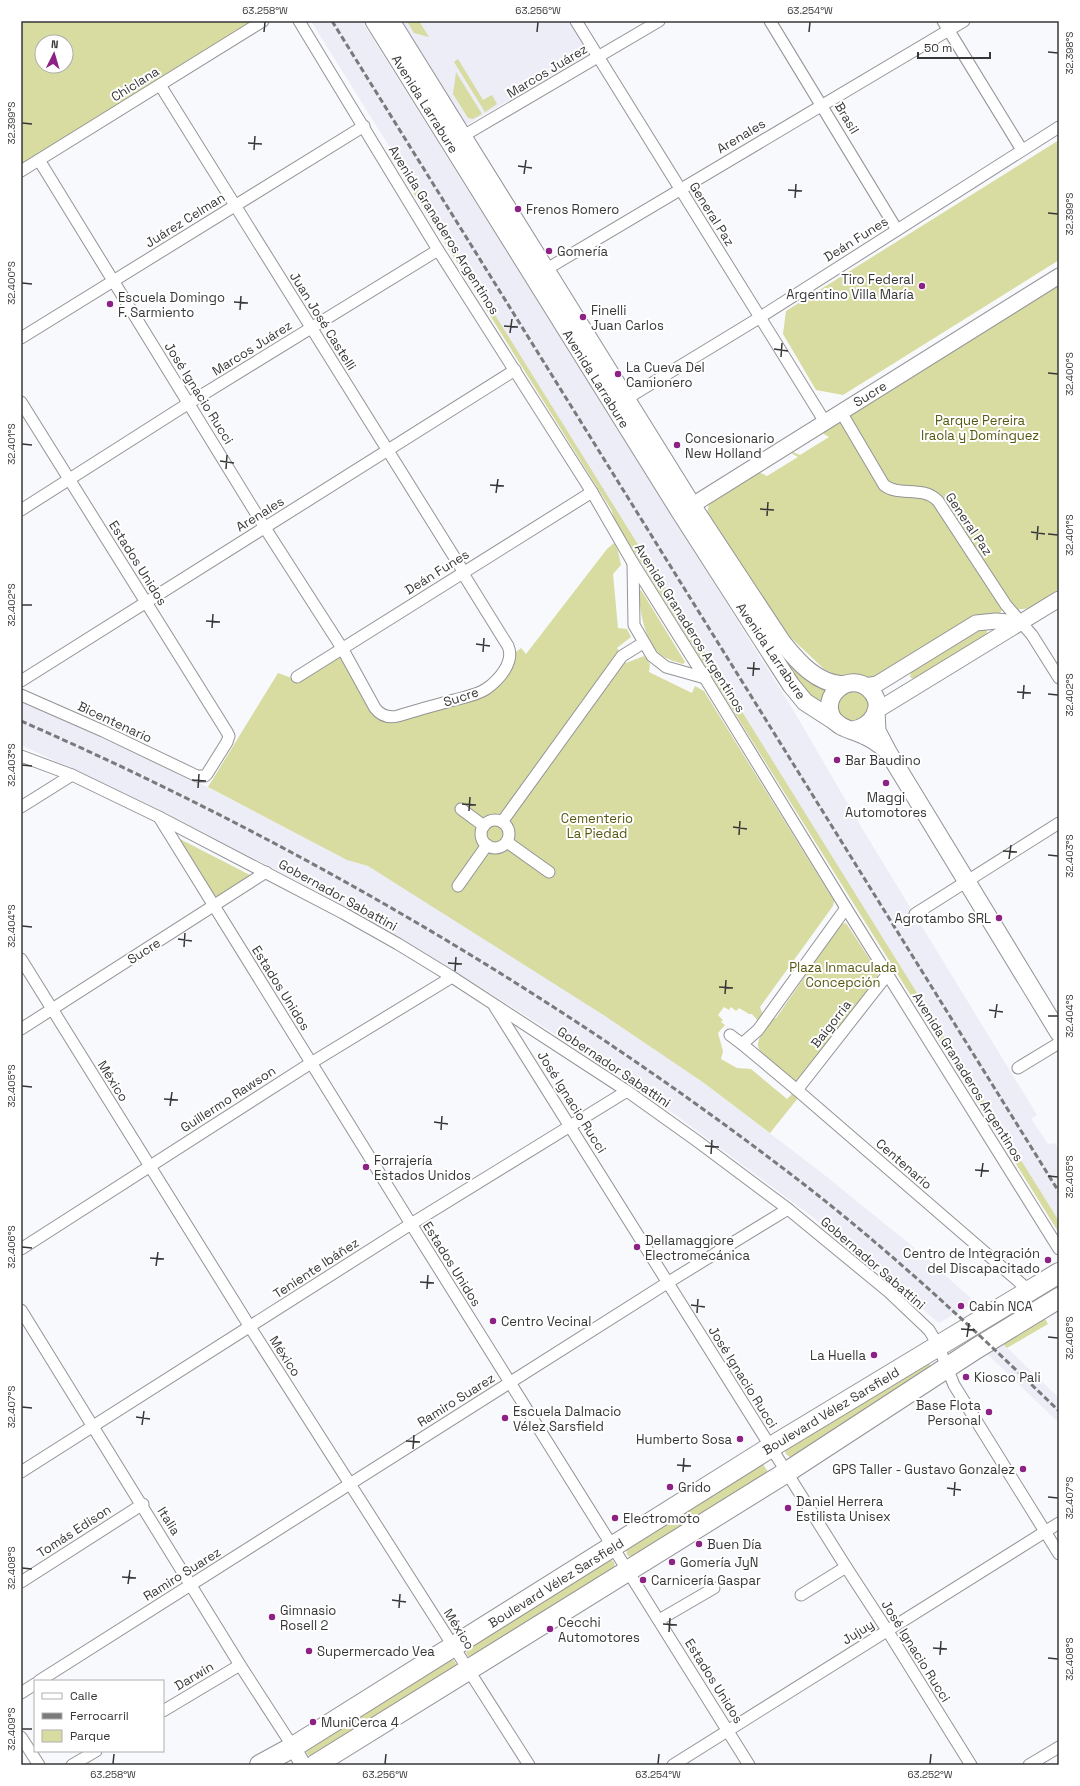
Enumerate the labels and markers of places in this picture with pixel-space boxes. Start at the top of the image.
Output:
place label: Frenos Romero [526,201,619,218]
marker: Frenos Romero [513,204,523,214]
place label: Gomería [557,243,609,260]
marker: Gomería [544,246,554,256]
place label: Tiro Federal Argentino Villa María [786,271,915,303]
marker: Tiro Federal Argentino Villa María [917,281,927,291]
place label: Escuela Domingo F. Sarmiento [118,289,225,321]
marker: Escuela Domingo F. Sarmiento [105,299,115,309]
place label: Finelli Juan Carlos [591,302,664,334]
marker: Finelli Juan Carlos [578,312,588,322]
place label: La Cueva Del Camionero [626,359,705,391]
marker: La Cueva Del Camionero [613,369,623,379]
place label: Concesionario New Holland [685,430,774,462]
marker: Concesionario New Holland [672,440,682,450]
place label: Bar Baudino [845,752,921,769]
marker: Bar Baudino [832,755,842,765]
marker: Maggi Automotores [881,778,891,788]
place label: Maggi Automotores [845,789,927,821]
place label: Agrotambo SRL [894,910,991,927]
marker: Agrotambo SRL [994,913,1004,923]
place label: Forrajería Estados Unidos [374,1152,471,1184]
marker: Forrajería Estados Unidos [361,1162,371,1172]
place label: Dellamaggiore Electromecánica [645,1232,750,1264]
marker: Dellamaggiore Electromecánica [632,1242,642,1252]
place label: Centro de Integración del Discapacitado [903,1245,1040,1277]
marker: Centro de Integración del Discapacitado [1043,1255,1053,1265]
place label: Cabin NCA [969,1298,1033,1315]
marker: Cabin NCA [956,1301,966,1311]
place label: Centro Vecinal [501,1313,592,1330]
marker: Centro Vecinal [488,1316,498,1326]
place label: La Huella [810,1347,867,1364]
marker: La Huella [869,1350,879,1360]
place label: Kiosco Pali [974,1369,1041,1386]
marker: Kiosco Pali [961,1372,971,1382]
place label: Base Flota Personal [916,1397,982,1429]
place label: Escuela Dalmacio Vélez Sarsfield [513,1403,621,1435]
marker: Base Flota Personal [984,1407,994,1417]
marker: Escuela Dalmacio Vélez Sarsfield [500,1413,510,1423]
place label: Humberto Sosa [636,1431,733,1448]
marker: Humberto Sosa [735,1434,745,1444]
place label: GPS Taller - Gustavo Gonzalez [832,1461,1015,1478]
marker: GPS Taller - Gustavo Gonzalez [1018,1464,1028,1474]
place label: Grido [678,1479,711,1496]
marker: Grido [665,1482,675,1492]
place label: Daniel Herrera Estilista Unisex [796,1493,891,1525]
marker: Daniel Herrera Estilista Unisex [783,1503,793,1513]
place label: Electromoto [623,1510,700,1527]
marker: Electromoto [610,1513,620,1523]
place label: Buen Día [707,1536,762,1553]
marker: Buen Día [694,1539,704,1549]
place label: Gomería JyN [680,1554,758,1571]
marker: Gomería JyN [667,1557,677,1567]
place label: Carnicería Gaspar [651,1572,761,1589]
marker: Carnicería Gaspar [638,1575,648,1585]
place label: Gimnasio Rosell 2 [280,1602,336,1634]
marker: Gimnasio Rosell 2 [267,1612,277,1622]
place label: Cecchi Automotores [558,1614,640,1646]
marker: Cecchi Automotores [545,1624,555,1634]
place label: Supermercado Vea [317,1643,435,1660]
marker: Supermercado Vea [304,1646,314,1656]
place label: MuniCerca 4 [321,1714,399,1731]
marker: MuniCerca 4 [308,1717,318,1727]

